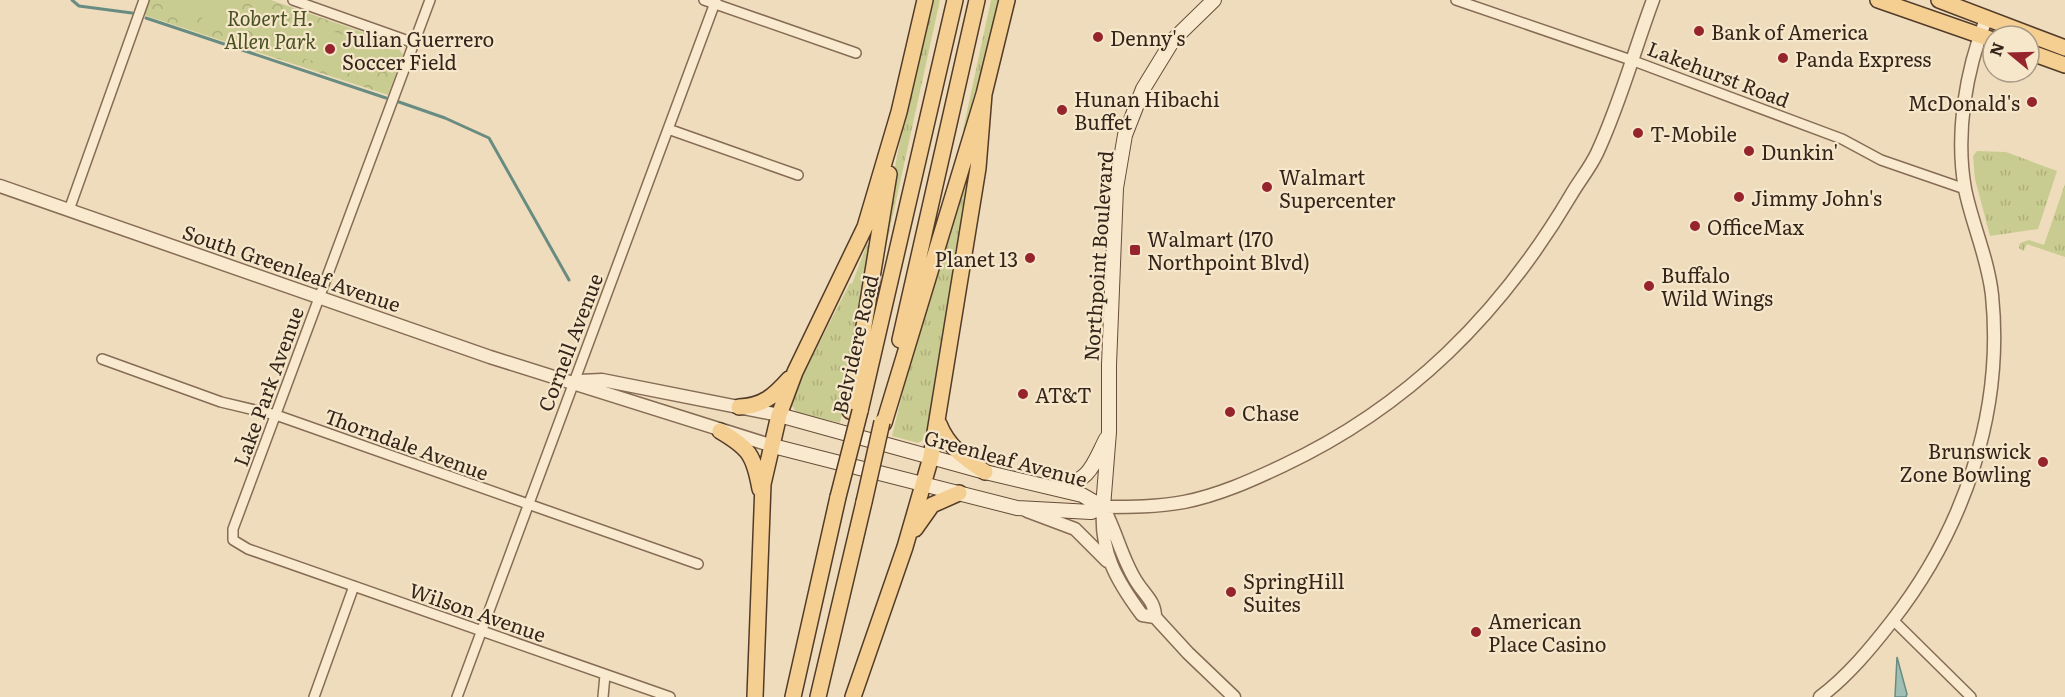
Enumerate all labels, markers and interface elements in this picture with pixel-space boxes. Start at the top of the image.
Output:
park label: Robert H. Allen Park [224,2,316,55]
place label: Bank of America [1711,16,1869,46]
place label: Denny's [1110,22,1185,52]
place label: Julian Guerrero Soccer Field [342,23,494,76]
marker: Bank of America [1692,24,1706,38]
north arrow [1981,24,2041,84]
marker: Denny's [1091,30,1105,44]
street label: Lakehurst Road [1644,32,1794,114]
text: N [1982,39,2009,59]
marker: Julian Guerrero Soccer Field [323,42,337,56]
place label: Panda Express [1795,43,1931,73]
marker: Panda Express [1776,51,1790,65]
place label: Hunan Hibachi Buffet [1074,83,1220,136]
place label: McDonald's [1908,87,2020,117]
marker: McDonald's [2025,95,2039,109]
marker: Hunan Hibachi Buffet [1055,103,1069,117]
place label: T-Mobile [1650,118,1737,148]
marker: T-Mobile [1631,126,1645,140]
place label: Dunkin' [1761,136,1838,166]
marker: Dunkin' [1742,144,1756,158]
street label: Northpoint Boulevard [1075,150,1119,362]
place label: Walmart Supercenter [1279,161,1396,214]
marker: Walmart Supercenter [1260,180,1274,194]
place label: Jimmy John's [1751,182,1882,212]
marker: Jimmy John's [1732,190,1746,204]
place label: OfficeMax [1707,211,1805,241]
street label: South Greenleaf Avenue [179,216,405,318]
marker: OfficeMax [1688,219,1702,233]
place label: Walmart (170 Northpoint Blvd) [1147,223,1310,276]
place label: Planet 13 [934,243,1018,273]
marker: Walmart (170 Northpoint Blvd) [1128,243,1142,257]
marker: Planet 13 [1023,251,1037,265]
place label: Buffalo Wild Wings [1661,259,1773,312]
street label: Cornell Avenue [529,269,609,415]
street label: Belvidere Road [823,271,885,417]
marker: Buffalo Wild Wings [1642,279,1656,293]
street label: Lake Park Avenue [224,302,310,470]
place label: AT&T [1035,379,1092,409]
marker: AT&T [1016,387,1030,401]
place label: Chase [1242,397,1299,427]
street label: Thorndale Avenue [321,399,493,487]
marker: Chase [1223,405,1237,419]
street label: Greenleaf Avenue [921,421,1091,493]
place label: Brunswick Zone Bowling [1900,435,2032,488]
marker: Brunswick Zone Bowling [2036,455,2050,469]
place label: SpringHill Suites [1243,565,1345,618]
street label: Wilson Avenue [406,574,550,648]
marker: SpringHill Suites [1224,585,1238,599]
place label: American Place Casino [1488,605,1607,658]
marker: American Place Casino [1469,625,1483,639]

